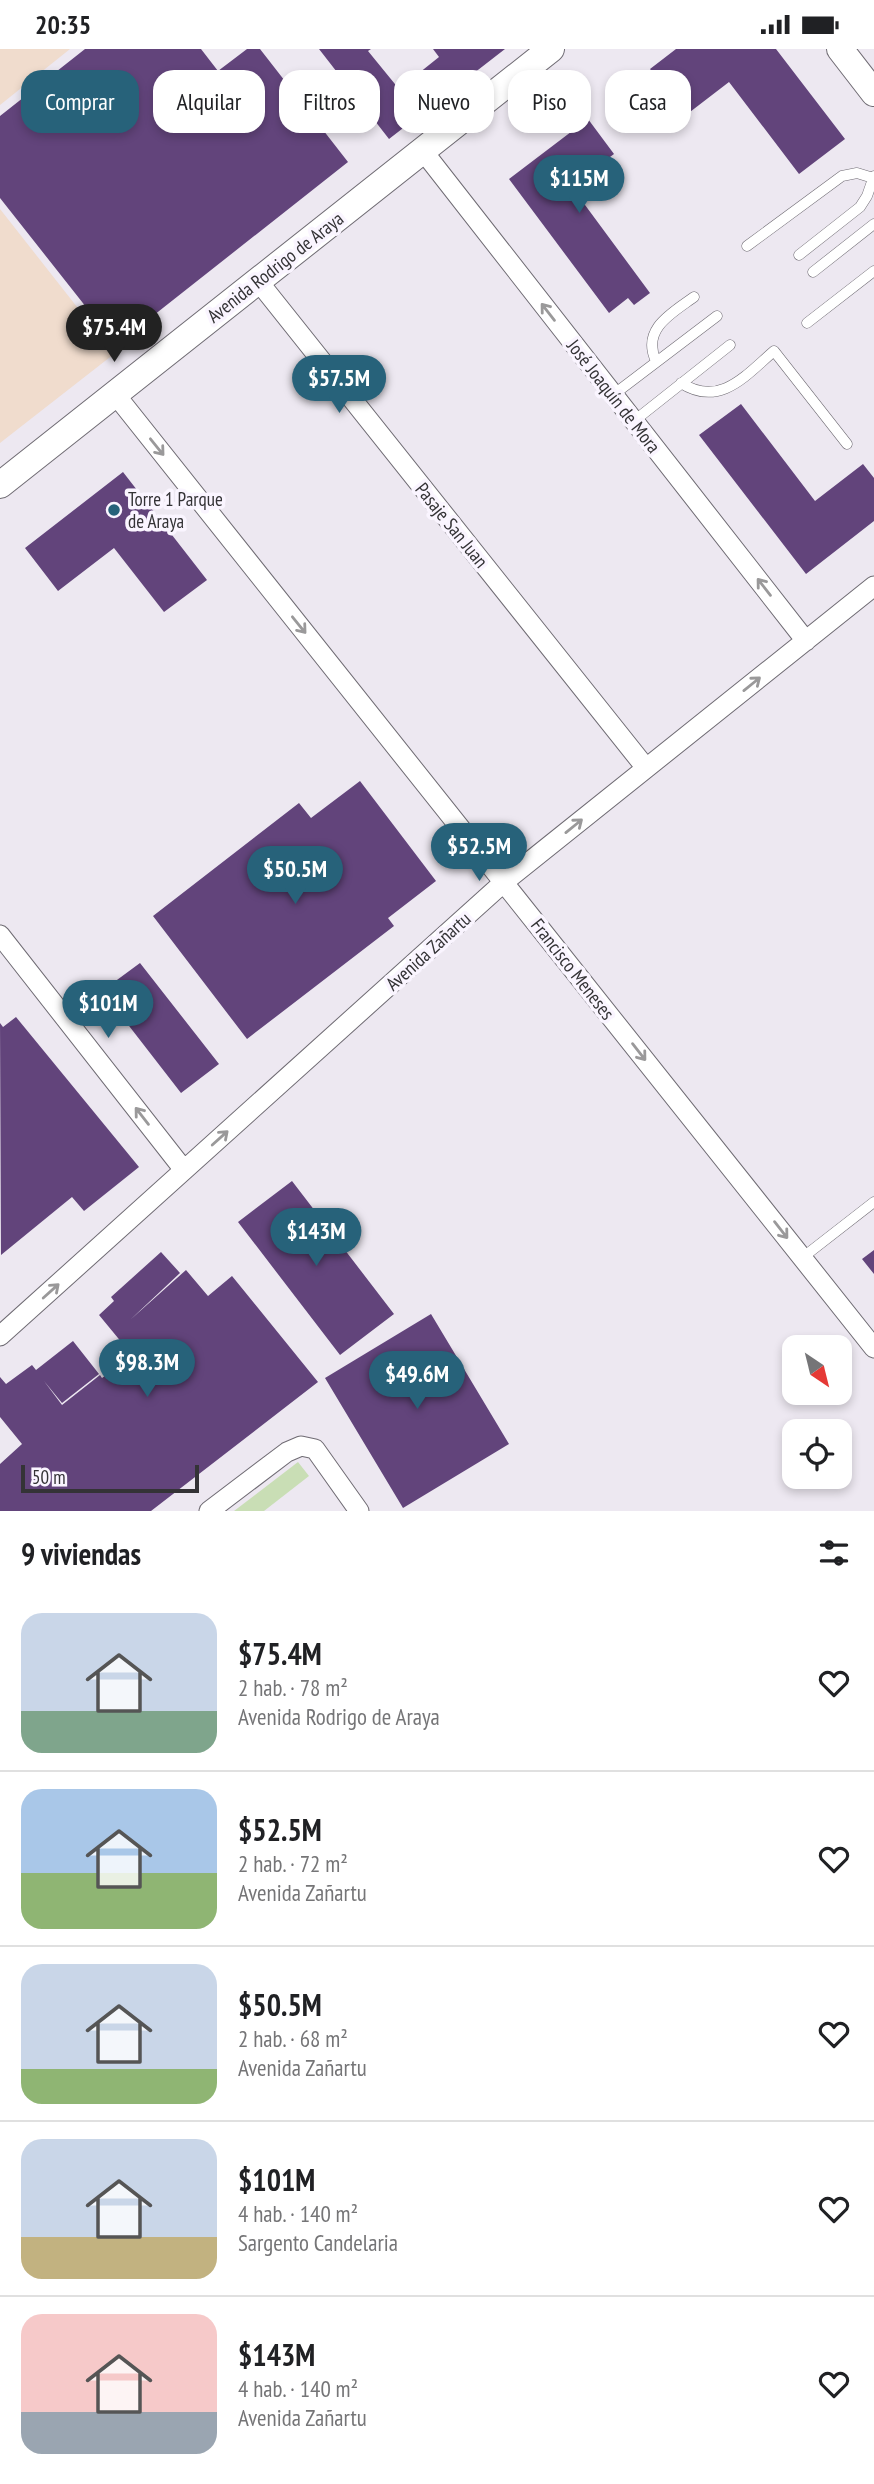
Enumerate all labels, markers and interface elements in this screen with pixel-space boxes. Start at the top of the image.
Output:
text: 20:35 [35,8,91,41]
chip: Comprar [21,70,139,133]
chip: Alquilar [153,70,265,133]
chip: Filtros [279,70,380,133]
chip: Nuevo [394,70,494,133]
chip: Piso [508,70,591,133]
chip: Casa [605,70,691,133]
pin: $115M [530,155,628,215]
text: $115M [549,163,609,192]
street label: Avenida Rodrigo de Araya [202,206,348,328]
one-way arrow [540,303,555,321]
pin: $75.4M [57,305,171,364]
text: $75.4M [82,312,146,341]
street label: José Joaquín de Mora [562,334,666,458]
pin: $57.5M [282,355,396,415]
text: $57.5M [308,363,370,392]
one-way arrow [150,437,165,456]
street label: Pasaje San Juan [410,478,494,572]
place label: Torre 1 Parque de Araya [128,487,223,533]
marker: Torre 1 Parque de Araya [106,502,122,518]
one-way arrow [756,578,771,597]
one-way arrow [291,615,306,634]
one-way arrow [742,676,760,692]
one-way arrow [565,818,583,834]
pin: $52.5M [422,823,536,883]
text: $52.5M [447,831,511,860]
pin: $50.5M [238,847,352,906]
text: $50.5M [263,854,327,883]
street label: Avenida Zañartu [380,907,476,995]
street label: Francisco Meneses [526,914,620,1024]
pin: $101M [59,981,157,1040]
text: $101M [78,988,138,1017]
one-way arrow [631,1043,647,1061]
one-way arrow [135,1108,150,1126]
one-way arrow [211,1130,229,1146]
pin: $143M [267,1209,365,1268]
text: $143M [286,1216,346,1245]
one-way arrow [773,1221,788,1239]
one-way arrow [42,1282,59,1299]
north arrow [782,1335,852,1405]
map controls [782,1335,852,1489]
pin: $98.3M [90,1339,204,1399]
text: $98.3M [115,1347,179,1376]
pin: $49.6M [360,1351,474,1411]
text: $49.6M [385,1359,449,1388]
button: locate [782,1419,852,1489]
scale bar [21,1462,200,1494]
text: 50 m [32,1465,66,1489]
text: 9 viviendas [21,1534,141,1573]
icon: filters [815,1534,853,1572]
text: $75.4M [238,1634,322,1673]
icon: home [77,1641,161,1725]
icon: heart [815,1664,853,1702]
text: 2 hab. · 78 m² [238,1673,348,1702]
text: Avenida Rodrigo de Araya [238,1702,440,1731]
text: $52.5M [238,1810,322,1849]
icon: home [77,1817,161,1901]
icon: heart [815,1840,853,1878]
text: 2 hab. · 72 m² [238,1849,348,1878]
text: Avenida Zañartu [238,1878,367,1907]
text: $50.5M [238,1985,322,2024]
icon: home [77,1992,161,2076]
icon: heart [815,2015,853,2053]
text: 2 hab. · 68 m² [238,2024,348,2053]
text: Avenida Zañartu [238,2053,367,2082]
text: $101M [238,2160,315,2199]
icon: home [77,2167,161,2251]
icon: heart [815,2190,853,2228]
text: 4 hab. · 140 m² [238,2199,358,2228]
text: Sargento Candelaria [238,2228,398,2257]
text: $143M [238,2335,315,2374]
icon: home [77,2342,161,2426]
icon: heart [815,2365,853,2403]
text: 4 hab. · 140 m² [238,2374,358,2403]
text: Avenida Zañartu [238,2403,367,2432]

